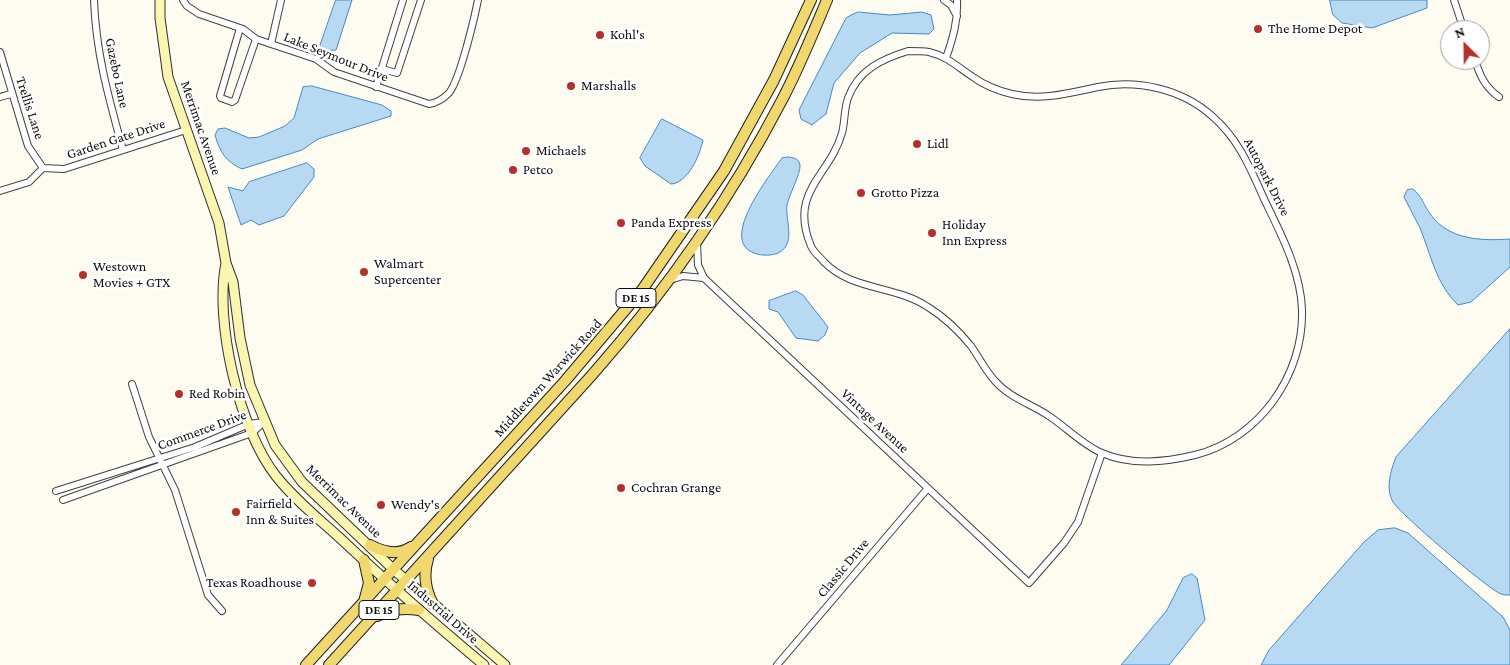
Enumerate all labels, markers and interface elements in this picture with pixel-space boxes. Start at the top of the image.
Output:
north arrow [1440,20,1490,70]
place label: The Home Depot [1268,21,1362,37]
marker: The Home Depot [1252,23,1264,35]
text: N [1452,23,1467,41]
place label: Kohl's [610,27,645,43]
street label: Lake Seymour Drive [281,28,391,86]
marker: Kohl's [594,29,606,41]
street label: Gazebo Lane [101,36,133,110]
street label: Trellis Lane [12,75,48,141]
place label: Marshalls [581,78,636,94]
street label: Merrimac Avenue [177,79,225,177]
marker: Marshalls [565,80,577,92]
street label: Garden Gate Drive [65,115,167,163]
street label: Autopark Drive [1240,135,1294,219]
place label: Lidl [927,136,949,152]
marker: Lidl [911,138,923,150]
place label: Michaels [536,143,586,159]
marker: Michaels [520,145,532,157]
place label: Petco [523,162,553,178]
marker: Petco [507,164,519,176]
place label: Grotto Pizza [871,185,939,201]
marker: Grotto Pizza [855,187,867,199]
place label: Panda Express [631,215,711,231]
marker: Panda Express [615,217,627,229]
place label: Holiday Inn Express [942,217,1007,250]
marker: Holiday Inn Express [926,227,938,239]
place label: Walmart Supercenter [374,256,441,288]
place label: Westown Movies + GTX [93,259,170,292]
marker: Walmart Supercenter [358,266,370,278]
marker: Westown Movies + GTX [77,269,89,281]
road number: DE 15 [616,288,656,308]
street label: Middletown Warwick Road [491,316,605,440]
street label: Vintage Avenue [838,385,912,457]
place label: Red Robin [189,386,246,402]
marker: Red Robin [173,388,185,400]
street label: Commerce Drive [155,406,249,454]
street label: Merrimac Avenue [303,461,385,541]
place label: Cochran Grange [631,480,721,496]
marker: Cochran Grange [615,482,627,494]
place label: Fairfield Inn & Suites [246,496,314,528]
place label: Wendy's [391,497,439,513]
marker: Wendy's [375,499,387,511]
marker: Fairfield Inn & Suites [230,506,242,518]
street label: Classic Drive [813,535,873,601]
place label: Texas Roadhouse [206,575,302,591]
marker: Texas Roadhouse [306,577,318,589]
street label: Industrial Drive [404,577,482,647]
road number: DE 15 [359,600,399,620]

